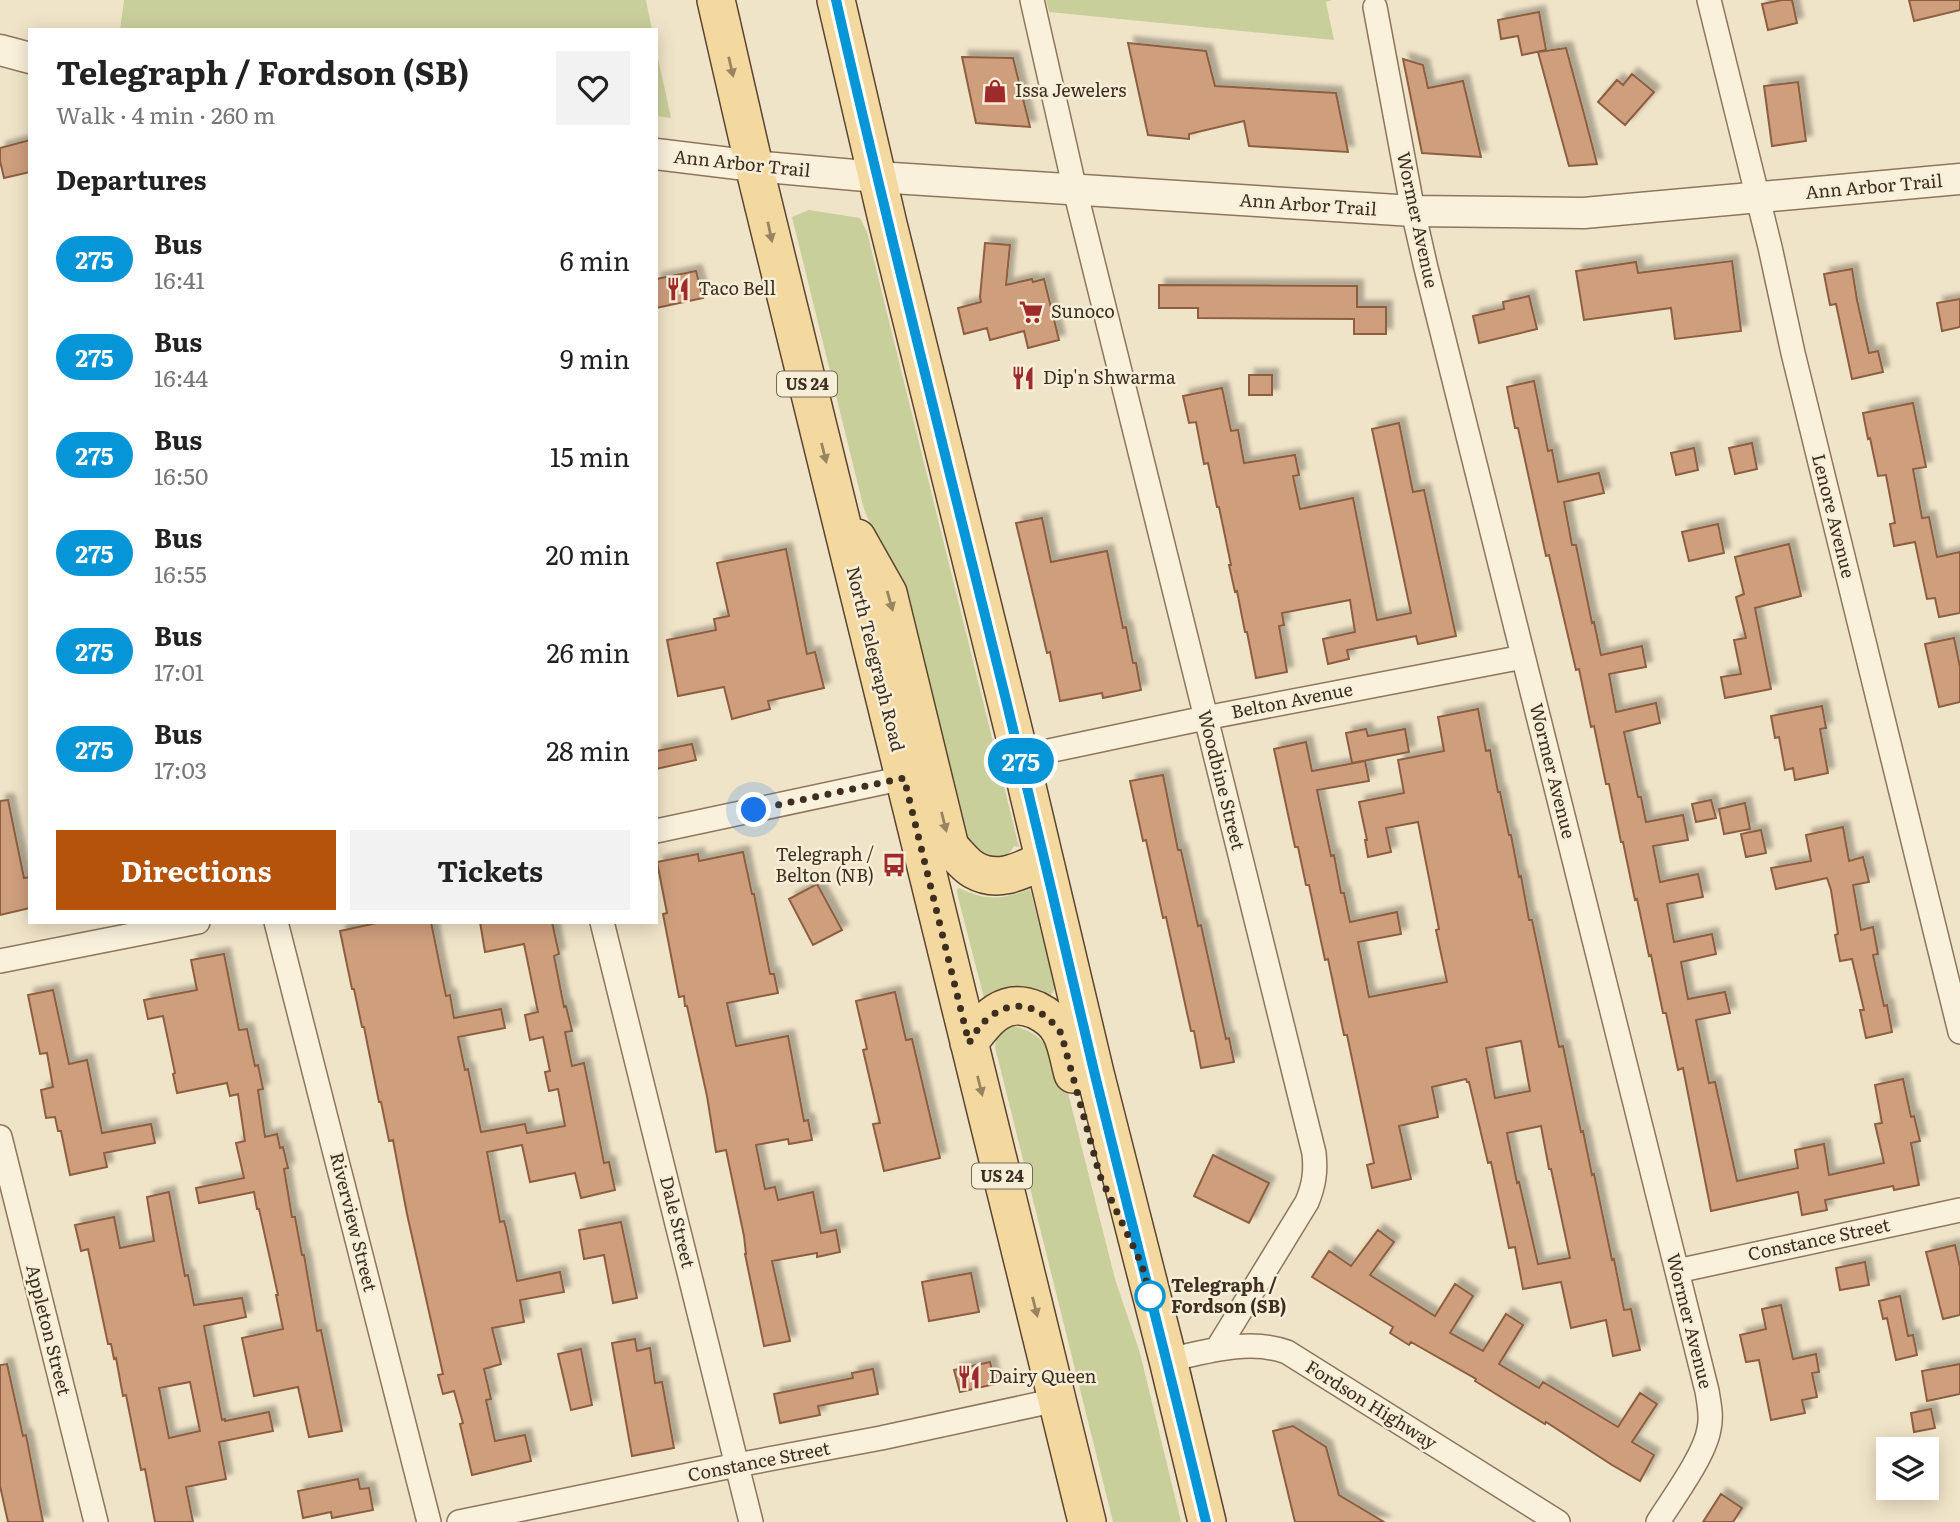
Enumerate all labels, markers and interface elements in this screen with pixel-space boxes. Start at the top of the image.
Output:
text: Telegraph / Fordson (SB) [56,46,469,95]
button: heart [556,51,630,125]
one-way arrow [726,56,737,78]
place label: Issa Jewelers [1015,76,1126,103]
shop icon: Issa Jewelers [981,77,1009,105]
text: Walk · 4 min · 260 m [56,97,275,131]
street label: Ann Arbor Trail [672,142,812,183]
street label: Wormer Avenue [1391,149,1446,290]
text: Departures [56,159,207,198]
street label: Ann Arbor Trail [1804,166,1944,205]
street label: Ann Arbor Trail [1239,185,1378,222]
one-way arrow [765,221,776,243]
text: Bus [154,223,202,262]
text: 6 min [560,240,630,279]
text: 275 [75,241,114,276]
text: 16:41 [154,262,205,296]
place label: Taco Bell [698,274,776,301]
restaurant icon: Taco Bell [664,275,692,303]
place label: Sunoco [1051,297,1115,324]
supermarket icon: Sunoco [1017,298,1045,326]
text: Bus [154,321,202,360]
text: 9 min [560,338,630,377]
text: 275 [75,339,114,374]
text: 16:44 [154,360,208,394]
place label: Dip'n Shwarma [1043,363,1176,390]
restaurant icon: Dip'n Shwarma [1009,364,1037,392]
road number: US 24 [777,372,837,396]
text: Bus [154,419,202,458]
text: 15 min [550,436,630,475]
text: 275 [75,437,114,472]
one-way arrow [819,442,830,464]
street label: Lenore Avenue [1806,451,1863,581]
text: 16:50 [154,458,208,492]
text: Bus [154,517,202,556]
text: 20 min [545,534,630,573]
text: 275 [75,535,114,570]
text: 16:55 [154,556,207,590]
street label: North Telegraph Road [840,563,913,754]
one-way arrow [885,591,896,613]
text: Bus [154,615,202,654]
text: 26 min [547,632,630,671]
text: 275 [75,633,114,668]
text: 17:01 [154,654,204,688]
street label: Belton Avenue [1229,675,1355,725]
street label: Wormer Avenue [1524,700,1583,841]
street label: Woodbine Street [1192,707,1253,853]
text: Bus [154,713,202,752]
text: 28 min [546,730,630,769]
text: 275 [75,731,114,766]
line badge: 275 [981,738,1061,784]
text: 275 [1002,743,1040,778]
text: 17:03 [154,752,207,786]
your location [736,792,771,827]
one-way arrow [939,811,950,833]
button: Directions [56,830,336,910]
button: Tickets [350,830,630,910]
place label: Telegraph / Belton (NB) [775,840,874,888]
bus stop icon: Telegraph / Belton (NB) [880,851,908,879]
one-way arrow [975,1075,986,1097]
street label: Riverview Street [324,1149,385,1295]
road number: US 24 [972,1164,1032,1188]
street label: Dale Street [654,1173,703,1271]
street label: Constance Street [1745,1210,1893,1267]
street label: Wormer Avenue [1661,1250,1720,1391]
street label: Appleton Street [20,1261,79,1399]
place label: Telegraph / Fordson (SB) [1171,1271,1287,1319]
marker: Telegraph / Fordson (SB) [1135,1281,1165,1311]
one-way arrow [1030,1296,1041,1318]
street label: Fordson Highway [1301,1352,1443,1455]
place label: Dairy Queen [989,1362,1097,1389]
restaurant icon: Dairy Queen [955,1363,983,1391]
street label: Constance Street [685,1433,833,1488]
map controls [1876,1437,1939,1500]
button: layers [1876,1437,1939,1500]

